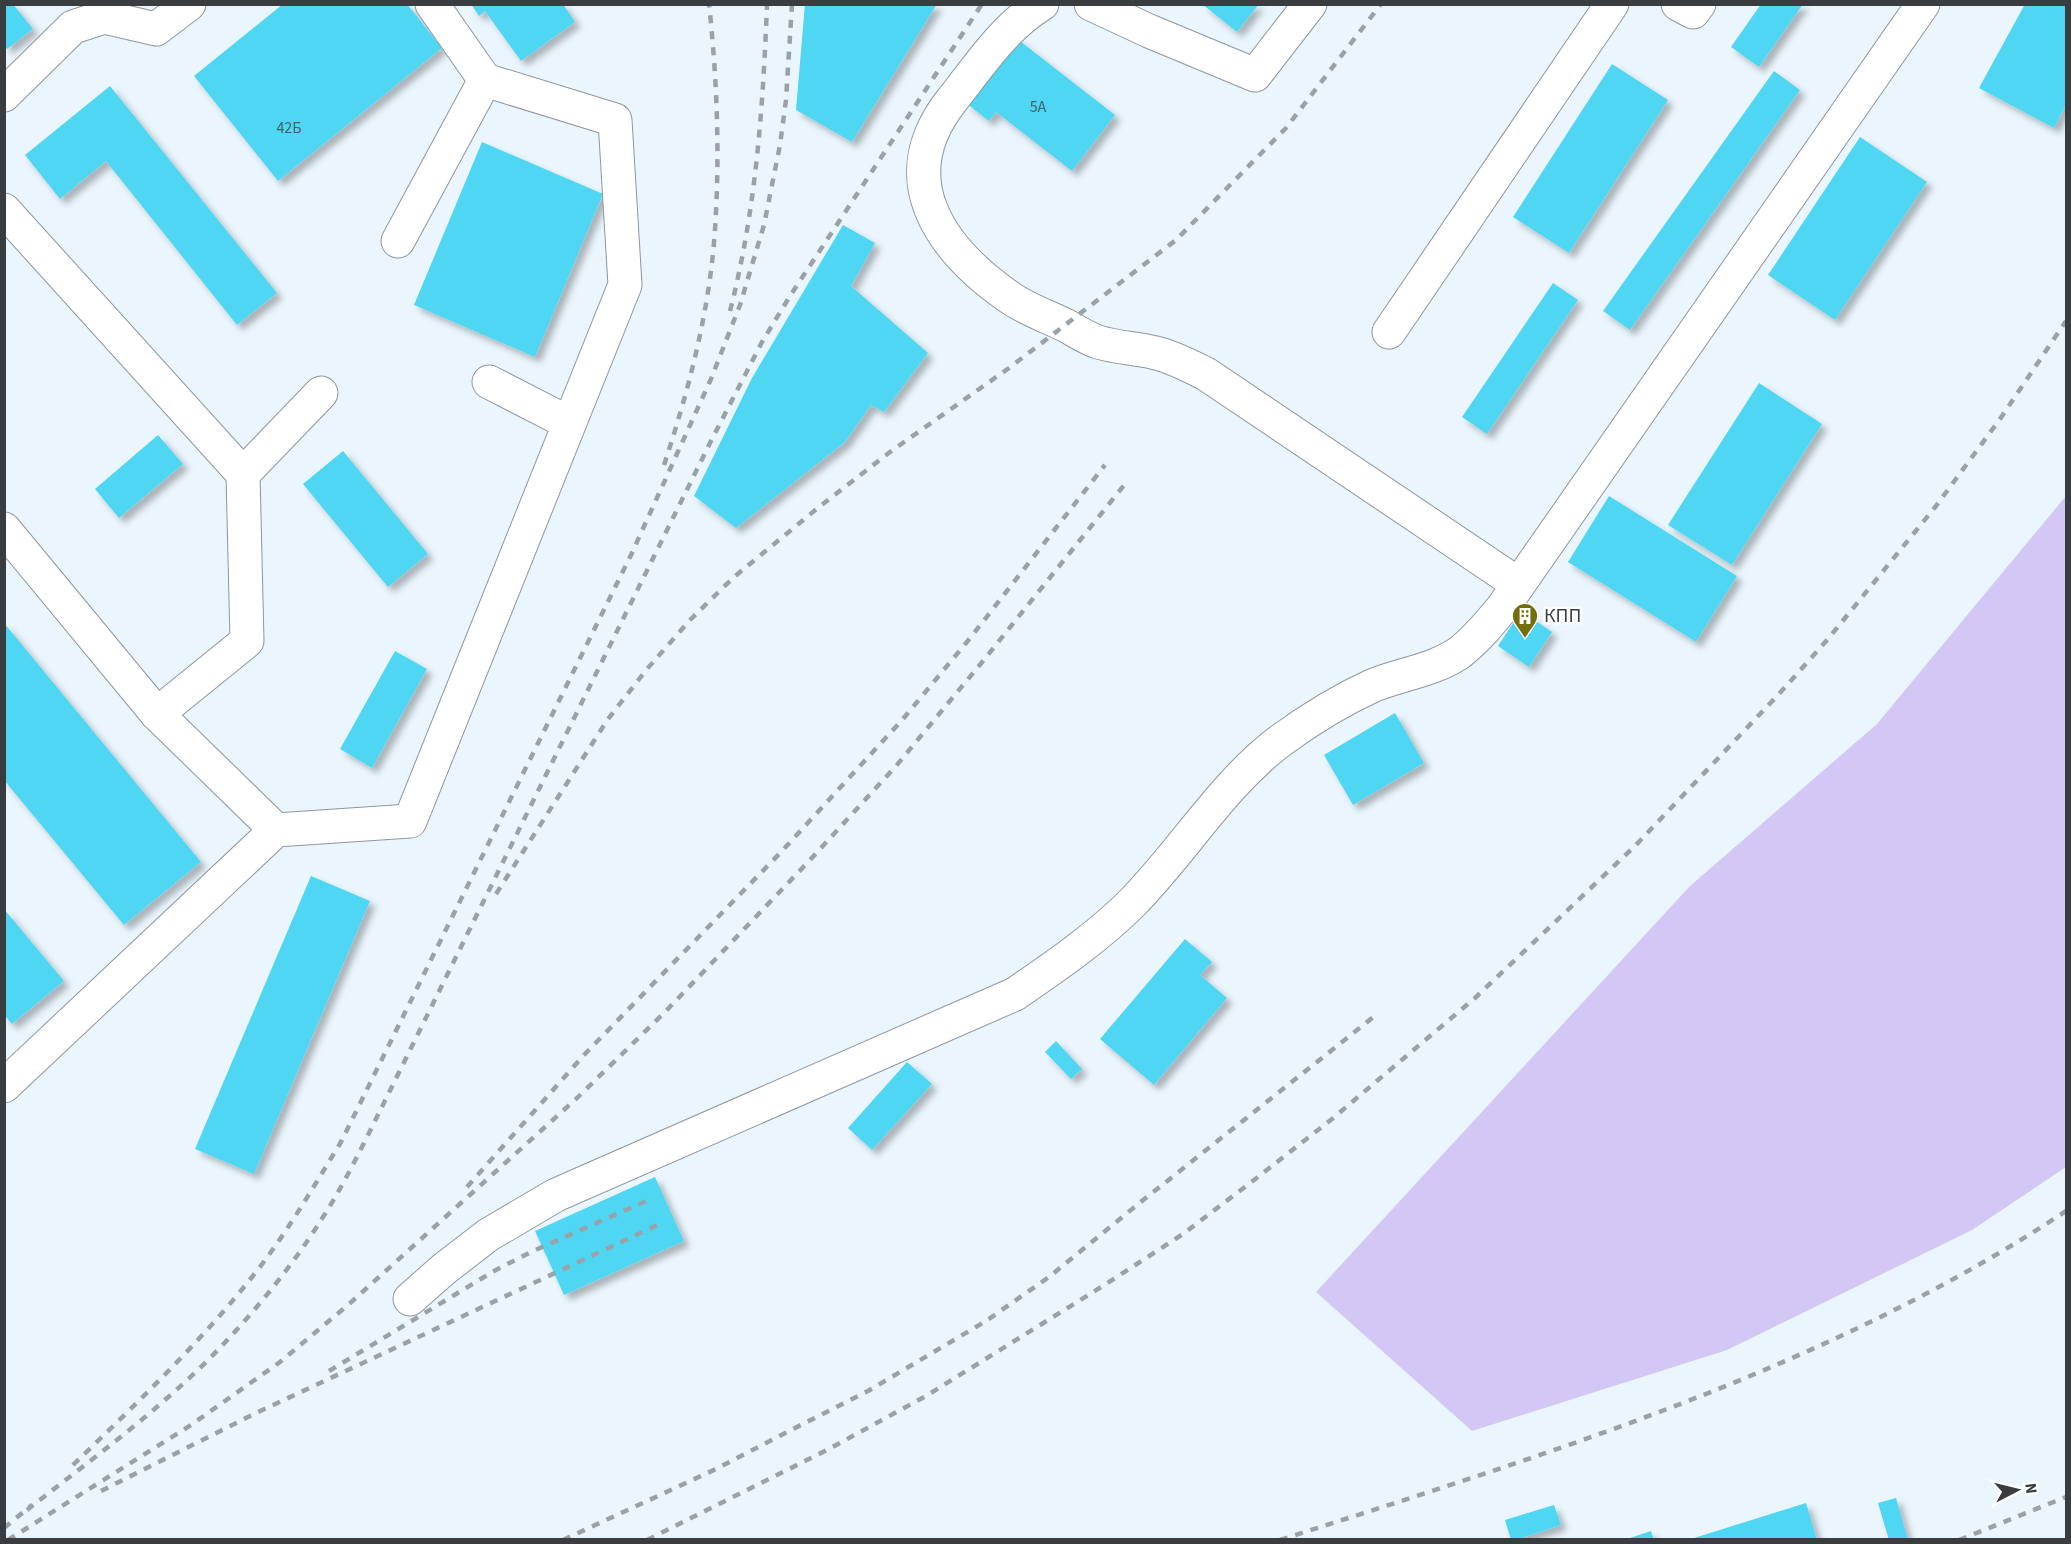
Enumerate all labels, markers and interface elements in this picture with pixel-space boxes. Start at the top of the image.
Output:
house number: 5А [1030,96,1047,118]
house number: 42Б [276,117,302,139]
building icon: КПП [1510,601,1540,639]
place label: КПП [1544,602,1581,630]
north arrow [1987,1460,2047,1520]
text: N [2019,1482,2042,1495]

